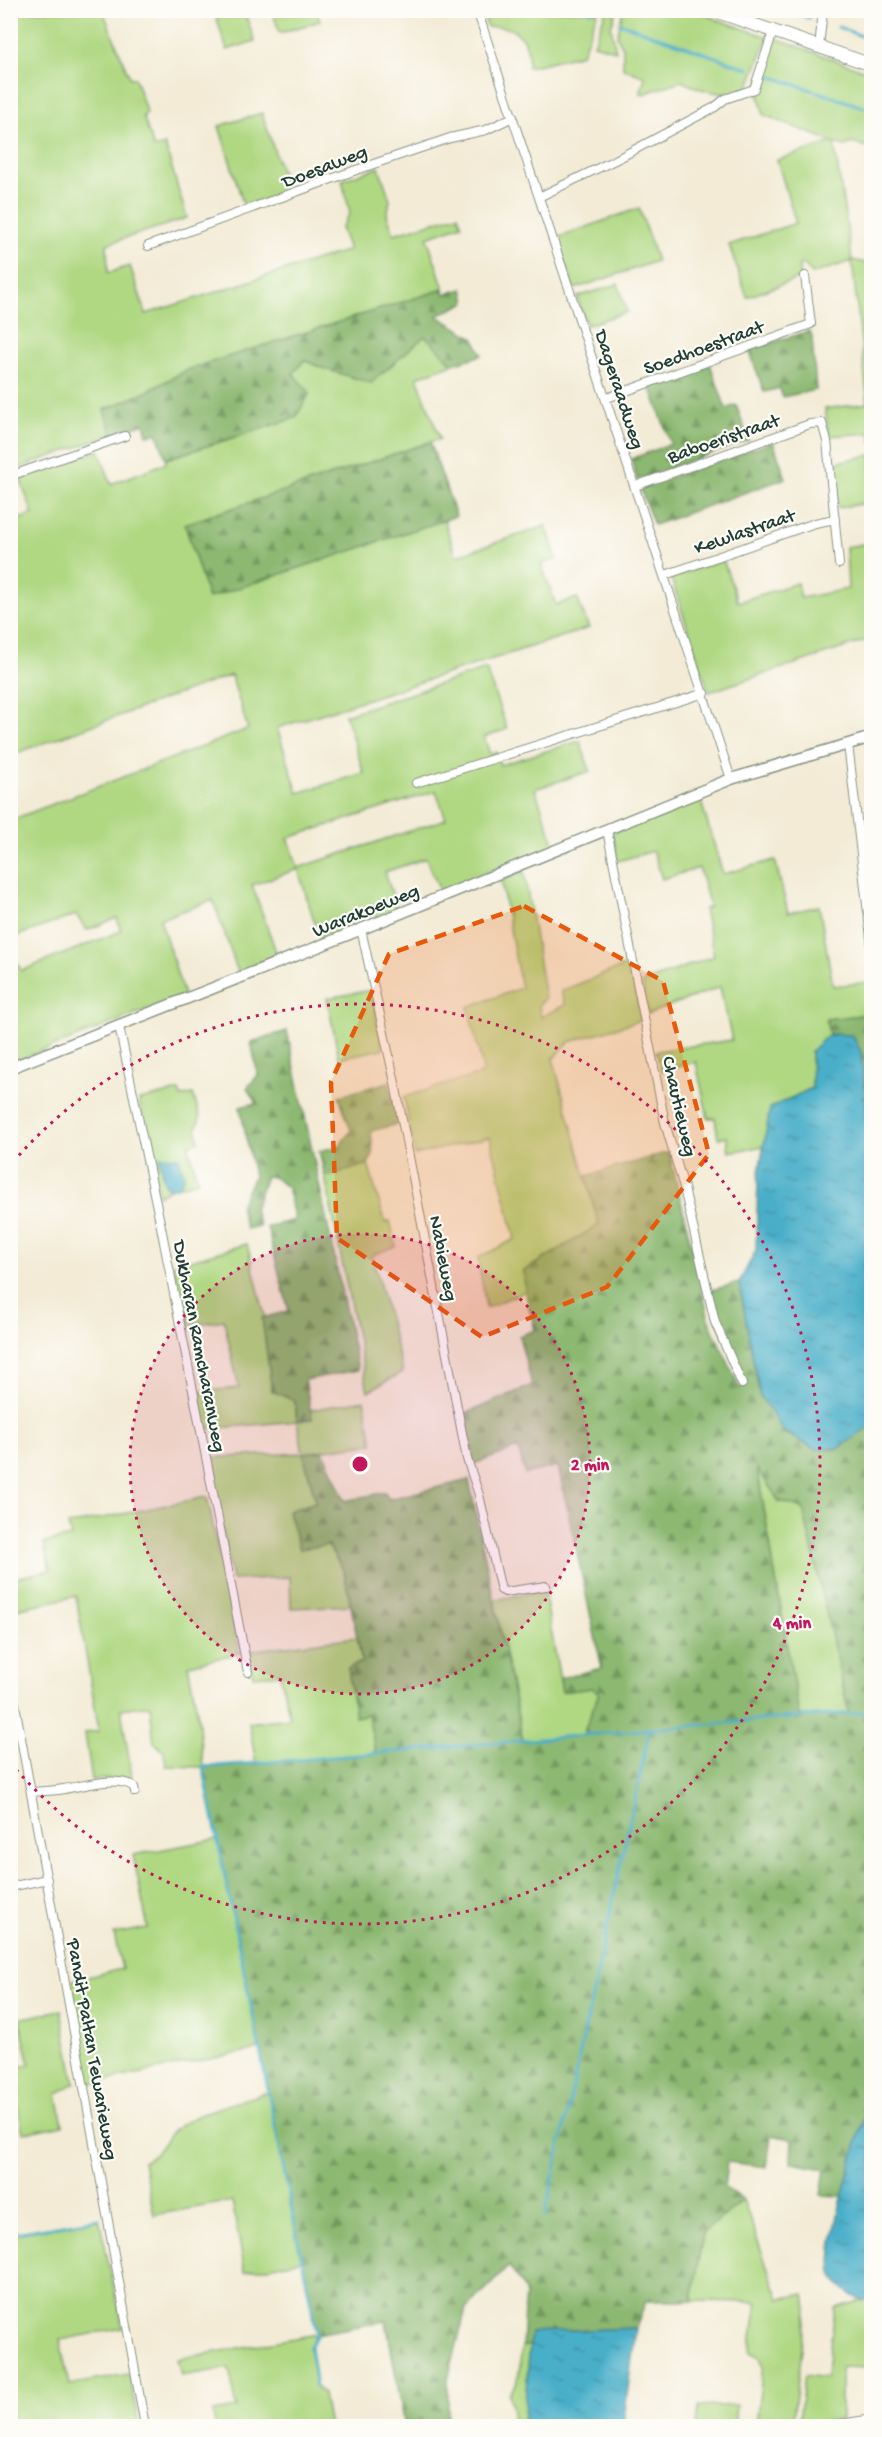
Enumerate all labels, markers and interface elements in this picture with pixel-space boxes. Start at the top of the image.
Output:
street label: Doesaweg [278,142,371,196]
street label: Soedhoestraat [641,316,769,382]
street label: Dageraadweg [587,326,648,453]
street label: Baboeristraat [664,410,785,471]
street label: Kewlastraat [692,505,800,561]
street label: Warakoeweg [310,880,423,944]
street label: Chautieweg [655,1054,700,1159]
street label: Nabieweg [422,1214,461,1303]
street label: Dukharan Ramcharanweg [165,1237,229,1454]
centre of rings [350,1454,370,1474]
text: 2 min [571,1456,610,1477]
text: 4 min [772,1614,811,1635]
street label: Pandit Paltan Tewarieweg [60,1936,121,2162]

